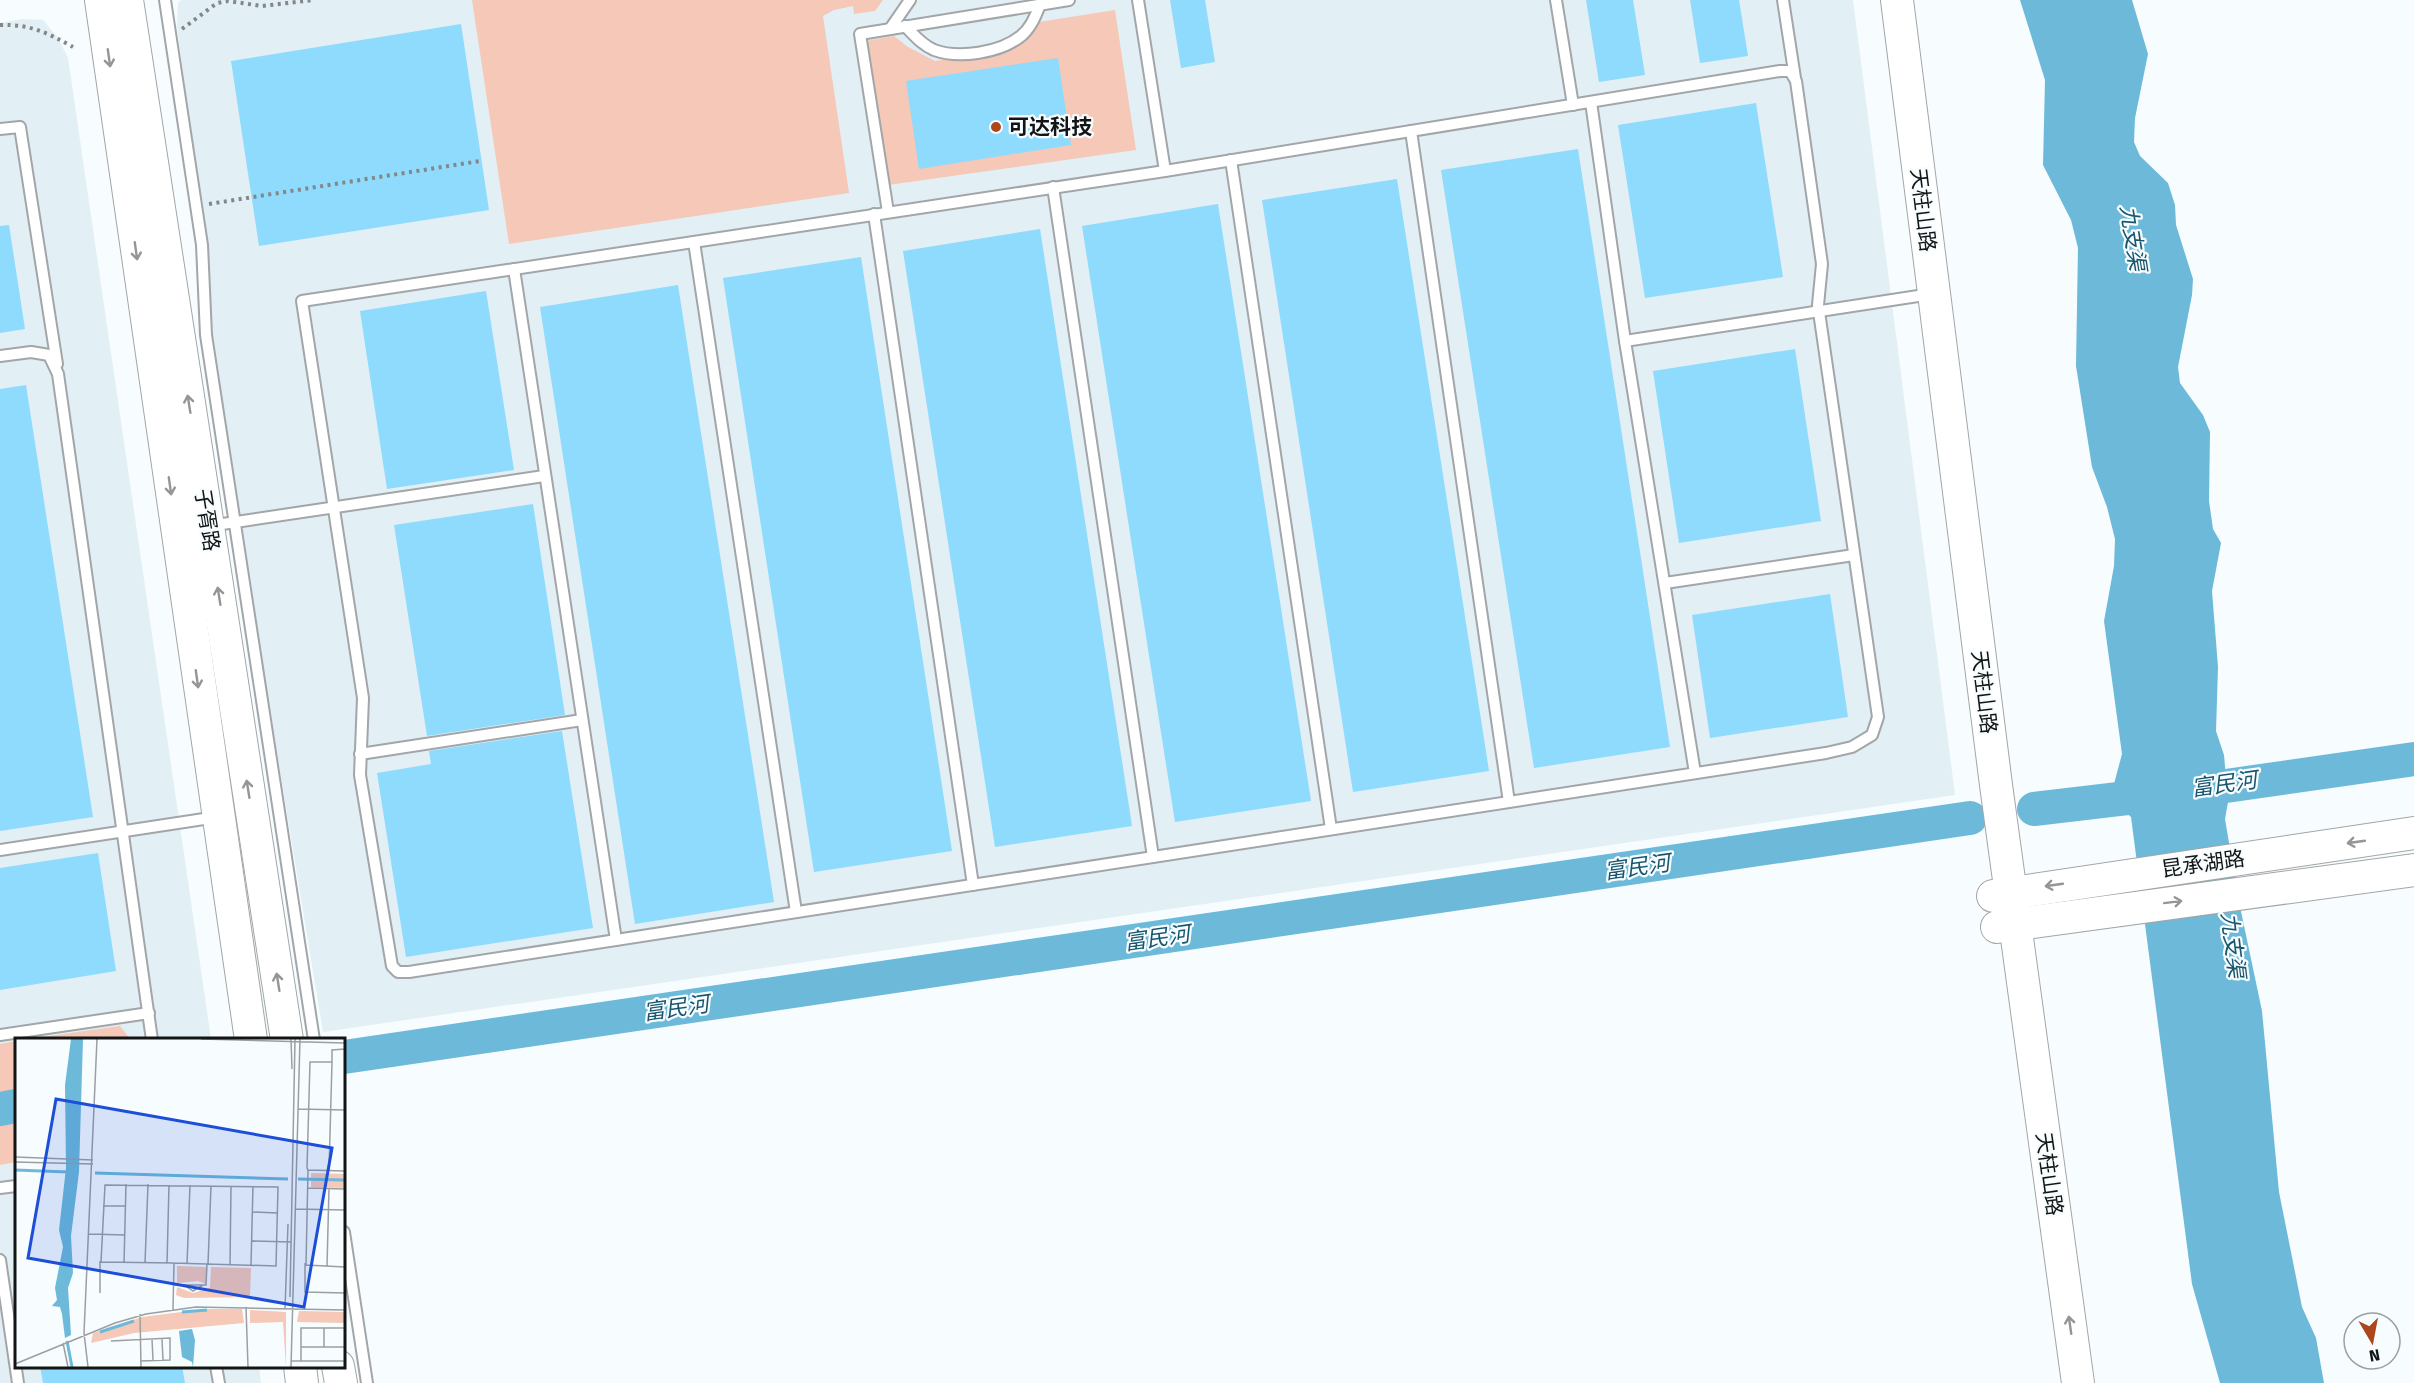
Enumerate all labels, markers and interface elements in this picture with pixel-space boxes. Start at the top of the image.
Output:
one-way arrow [103,48,114,67]
place label: 可达科技 [1008,114,1092,140]
marker: 可达科技 [989,120,1003,134]
street label: 天柱山路 [1905,167,1941,253]
water label: 九支渠 [2115,203,2152,276]
one-way arrow [131,241,142,260]
one-way arrow [183,394,194,414]
one-way arrow [164,475,175,495]
street label: 子胥路 [189,487,225,553]
one-way arrow [213,587,224,607]
street label: 天柱山路 [1966,649,2002,735]
one-way arrow [192,668,203,688]
water label: 富民河 [2189,765,2263,802]
one-way arrow [243,780,254,799]
one-way arrow [2347,836,2367,847]
street label: 昆承湖路 [2160,845,2246,883]
water label: 富民河 [1602,848,1676,885]
one-way arrow [2044,880,2064,891]
one-way arrow [2163,896,2183,907]
water label: 九支渠 [2216,911,2251,982]
water label: 富民河 [1122,919,1196,956]
one-way arrow [273,972,284,992]
water label: 富民河 [641,989,715,1026]
inset map [15,1038,345,1368]
street label: 天柱山路 [2030,1131,2068,1217]
north arrow [2342,1311,2402,1371]
one-way arrow [2064,1316,2075,1335]
text: N [2368,1345,2381,1366]

